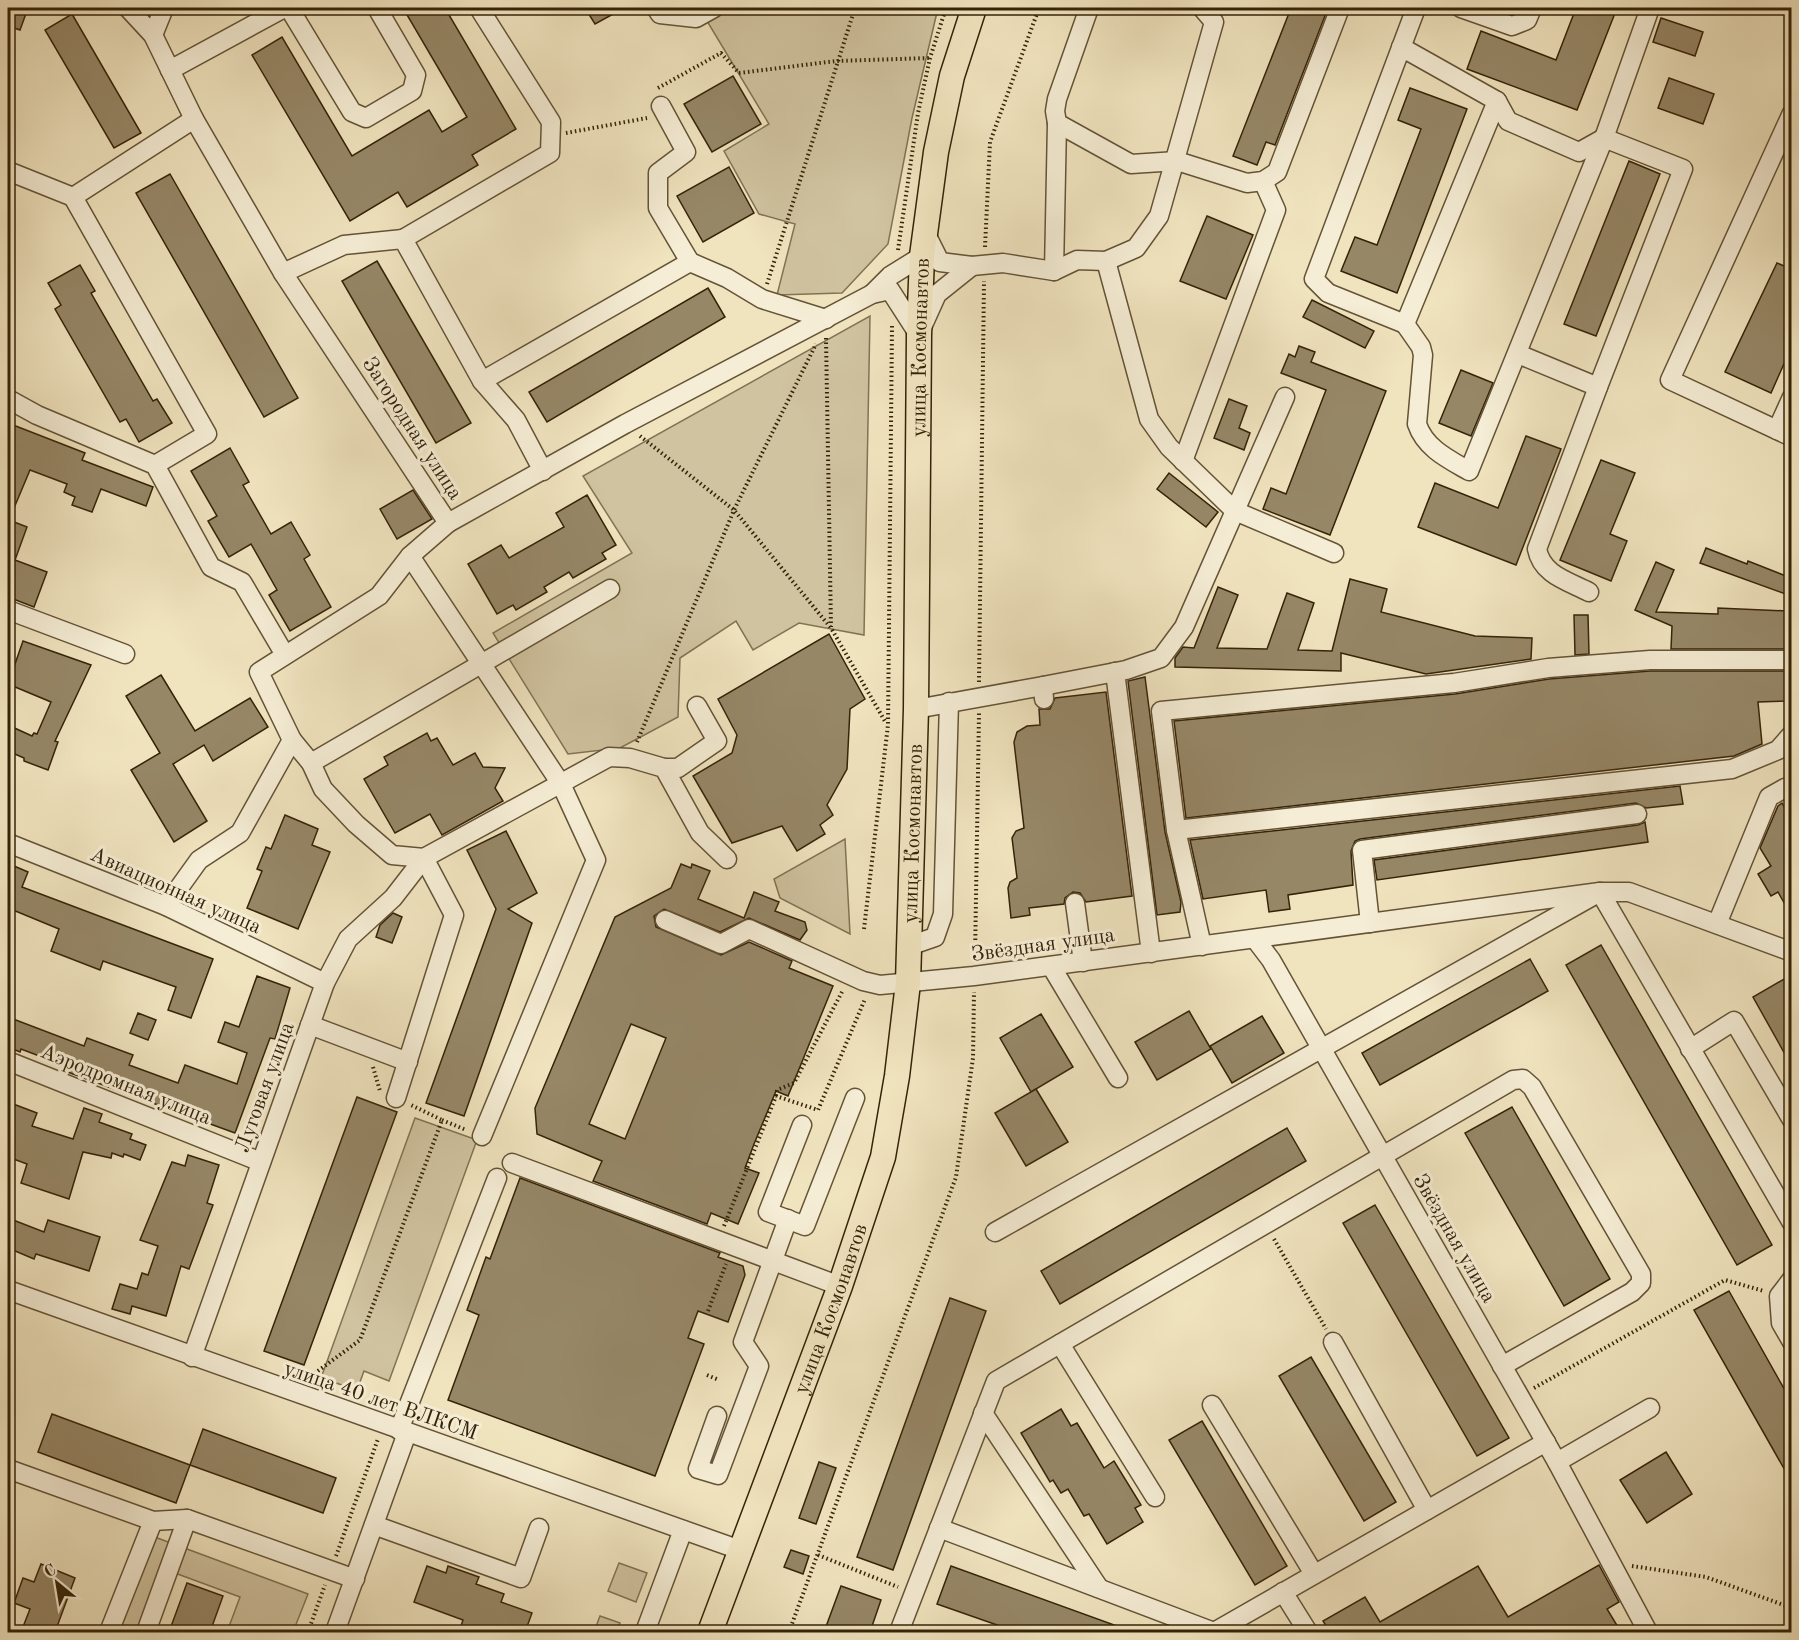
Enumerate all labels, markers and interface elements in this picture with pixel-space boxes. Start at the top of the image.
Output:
street label: улица Космонавтов [909,258,934,437]
street label: Загородная улица [358,354,466,504]
street label: улица Космонавтов [901,744,927,924]
street label: Авиационная улица [87,844,264,939]
street label: Звёздная улица [970,925,1116,966]
street label: Луговая улица [232,1020,299,1155]
street label: Аэродромная улица [37,1042,214,1129]
street label: Звёздная улица [1408,1171,1499,1307]
street label: улица Космонавтов [791,1221,872,1397]
street label: улица 40 лет ВЛКСМ [281,1358,480,1445]
north arrow [27,1553,87,1613]
text: С [42,1562,59,1581]

